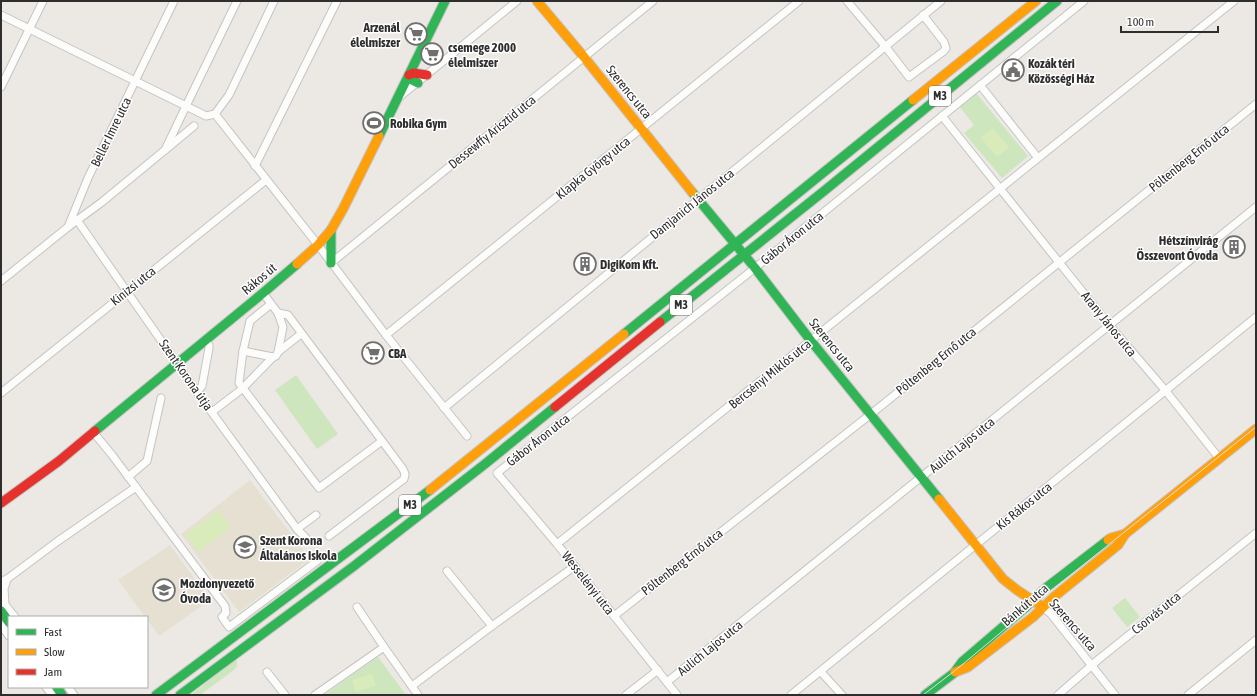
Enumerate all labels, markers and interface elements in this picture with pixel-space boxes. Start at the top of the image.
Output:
scale bar [1121,8,1218,34]
text: 100 m [1127,15,1154,29]
place label: Arzenál élelmiszer [350,20,401,50]
supermarket icon: Arzenál élelmiszer [403,21,429,47]
place label: csemege 2000 élelmiszer [448,40,516,70]
supermarket icon: csemege 2000 élelmiszer [419,41,445,67]
place label: Kozák téri Közösségi Ház [1028,56,1095,86]
public building icon: Kozák téri Közösségi Ház [1000,57,1026,83]
street label: Szerencs utca [603,62,655,122]
road number: M3 [929,86,951,106]
street label: Dessewffy Arisztid utca [445,92,539,172]
street label: Beller Imre utca [88,95,134,169]
sports icon: Robika Gym [361,110,387,136]
place label: Robika Gym [390,116,447,131]
street label: Pöltenberg Ernő utca [1146,121,1232,195]
street label: Klapka György utca [553,134,633,202]
street label: Damjanich János utca [647,166,737,242]
street label: Gábor Áron utca [758,208,826,268]
place label: Hétszínvirág Összevont Óvoda [1137,233,1218,263]
building icon: Hétszínvirág Összevont Óvoda [1221,234,1247,260]
building icon: DigiKom Kft. [572,251,598,277]
place label: DigiKom Kft. [600,257,659,272]
street label: Rákos út [239,260,280,298]
street label: Kinizsi utca [108,263,158,309]
street label: Arany János utca [1078,289,1140,359]
road number: M3 [670,295,692,315]
street label: Szerencs utca [806,315,858,375]
street label: Pöltenberg Ernő utca [893,324,979,398]
street label: Bercsényi Miklós utca [726,336,814,412]
street label: Szent Korona útja [156,337,216,413]
supermarket icon: CBA [360,340,386,366]
place label: CBA [388,346,407,361]
street label: Gábor Áron utca [503,411,573,469]
street label: Aulich Lajos utca [926,414,998,476]
street label: Kis Rákos utca [993,479,1055,533]
road number: M3 [399,495,421,515]
street label: Pöltenberg Ernő utca [638,526,726,598]
place label: Szent Korona Általános Iskola [259,533,337,563]
school or university icon: Szent Korona Általános Iskola [232,534,258,560]
street label: Wesselényi utca [559,548,617,618]
place label: Mozdonyvezető Óvoda [180,576,254,606]
school or university icon: Mozdonyvezető Óvoda [151,577,177,603]
street label: Bánkút utca [999,581,1051,629]
street label: Csorvás utca [1128,589,1184,637]
street label: Szerencs utca [1046,596,1100,654]
legend [8,616,148,688]
street label: Aulich Lajos utca [674,617,746,679]
text: Fast [44,625,62,639]
text: Slow [44,645,65,659]
text: Jam [44,665,62,679]

